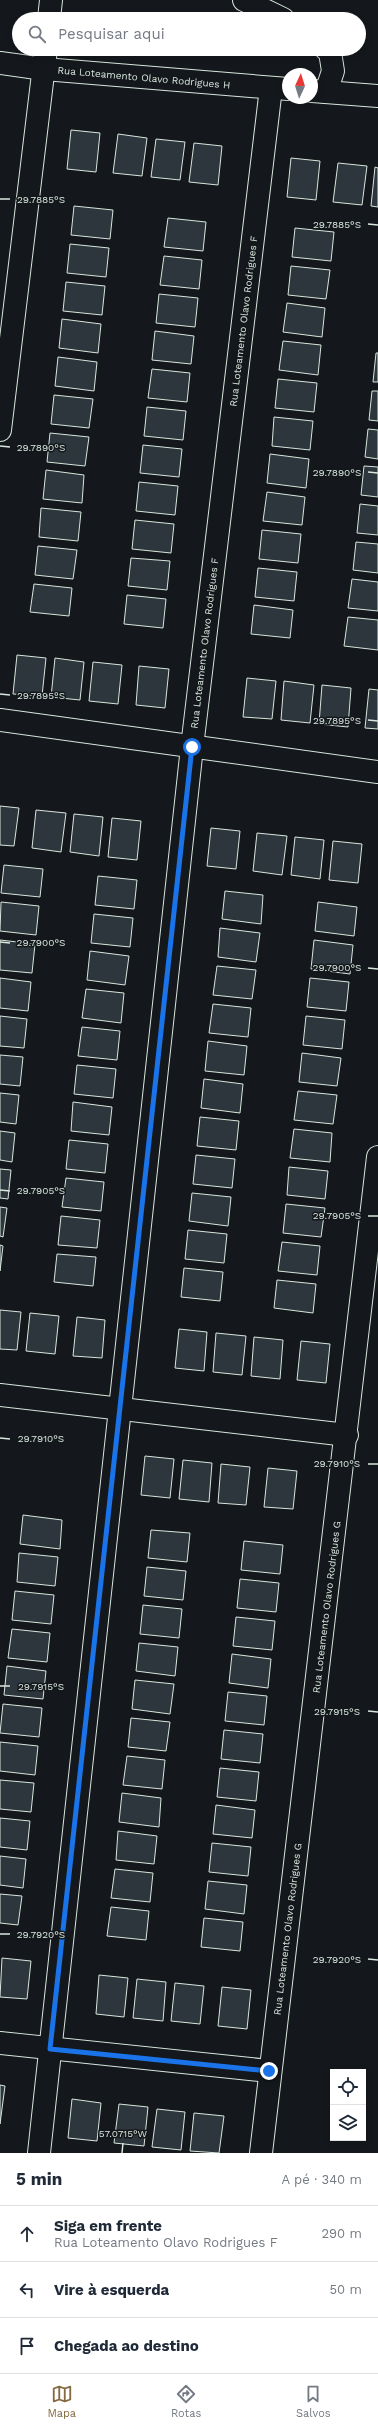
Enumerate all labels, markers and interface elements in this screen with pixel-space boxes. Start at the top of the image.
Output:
search box [12,12,366,56]
icon: search [26,23,48,45]
text: Pesquisar aqui [58,25,165,43]
street label: Rua Loteamento Olavo Rodrigues H [57,64,231,91]
north arrow [282,68,318,104]
text: 29.7885°S [17,194,65,205]
text: 29.7885°S [313,219,361,230]
street label: Rua Loteamento Olavo Rodrigues F [228,235,259,407]
text: 29.7890°S [17,442,65,453]
text: 29.7890°S [313,467,361,478]
street label: Rua Loteamento Olavo Rodrigues F [189,557,220,729]
text: 29.7895°S [17,690,65,701]
text: 29.7895°S [313,715,361,726]
route start [183,738,201,756]
text: 29.7900°S [17,937,65,948]
text: 29.7900°S [313,962,361,973]
text: 29.7905°S [17,1185,65,1196]
text: 29.7905°S [313,1210,361,1221]
text: 29.7910°S [18,1433,64,1444]
text: 29.7910°S [314,1458,360,1469]
street label: Rua Loteamento Olavo Rodrigues G [310,1520,343,1694]
text: 29.7915°S [18,1681,64,1692]
text: 29.7915°S [314,1706,360,1717]
street label: Rua Loteamento Olavo Rodrigues G [271,1842,304,2016]
text: 29.7920°S [17,1929,65,1940]
text: 29.7920°S [313,1954,361,1965]
route end [260,2062,278,2080]
map controls [330,2069,366,2141]
button: locate [330,2069,366,2105]
button: layers [330,2105,366,2141]
text: 57.0715°W [99,2128,148,2139]
text: 5 min [16,2169,62,2189]
text: A pé · 340 m [282,2172,362,2187]
text: Siga em frente [54,2217,162,2235]
icon: ahead [16,2223,38,2245]
text: 290 m [321,2226,362,2241]
text: Rua Loteamento Olavo Rodrigues F [54,2235,278,2250]
icon: left [16,2279,38,2301]
text: Vire à esquerda [54,2281,169,2299]
text: 50 m [330,2282,362,2297]
icon: arrive [16,2335,38,2357]
text: Chegada ao destino [54,2337,199,2355]
tab: Mapa [47,2383,76,2420]
tab: Rotas [171,2383,201,2420]
tab: Salvos [296,2383,331,2420]

